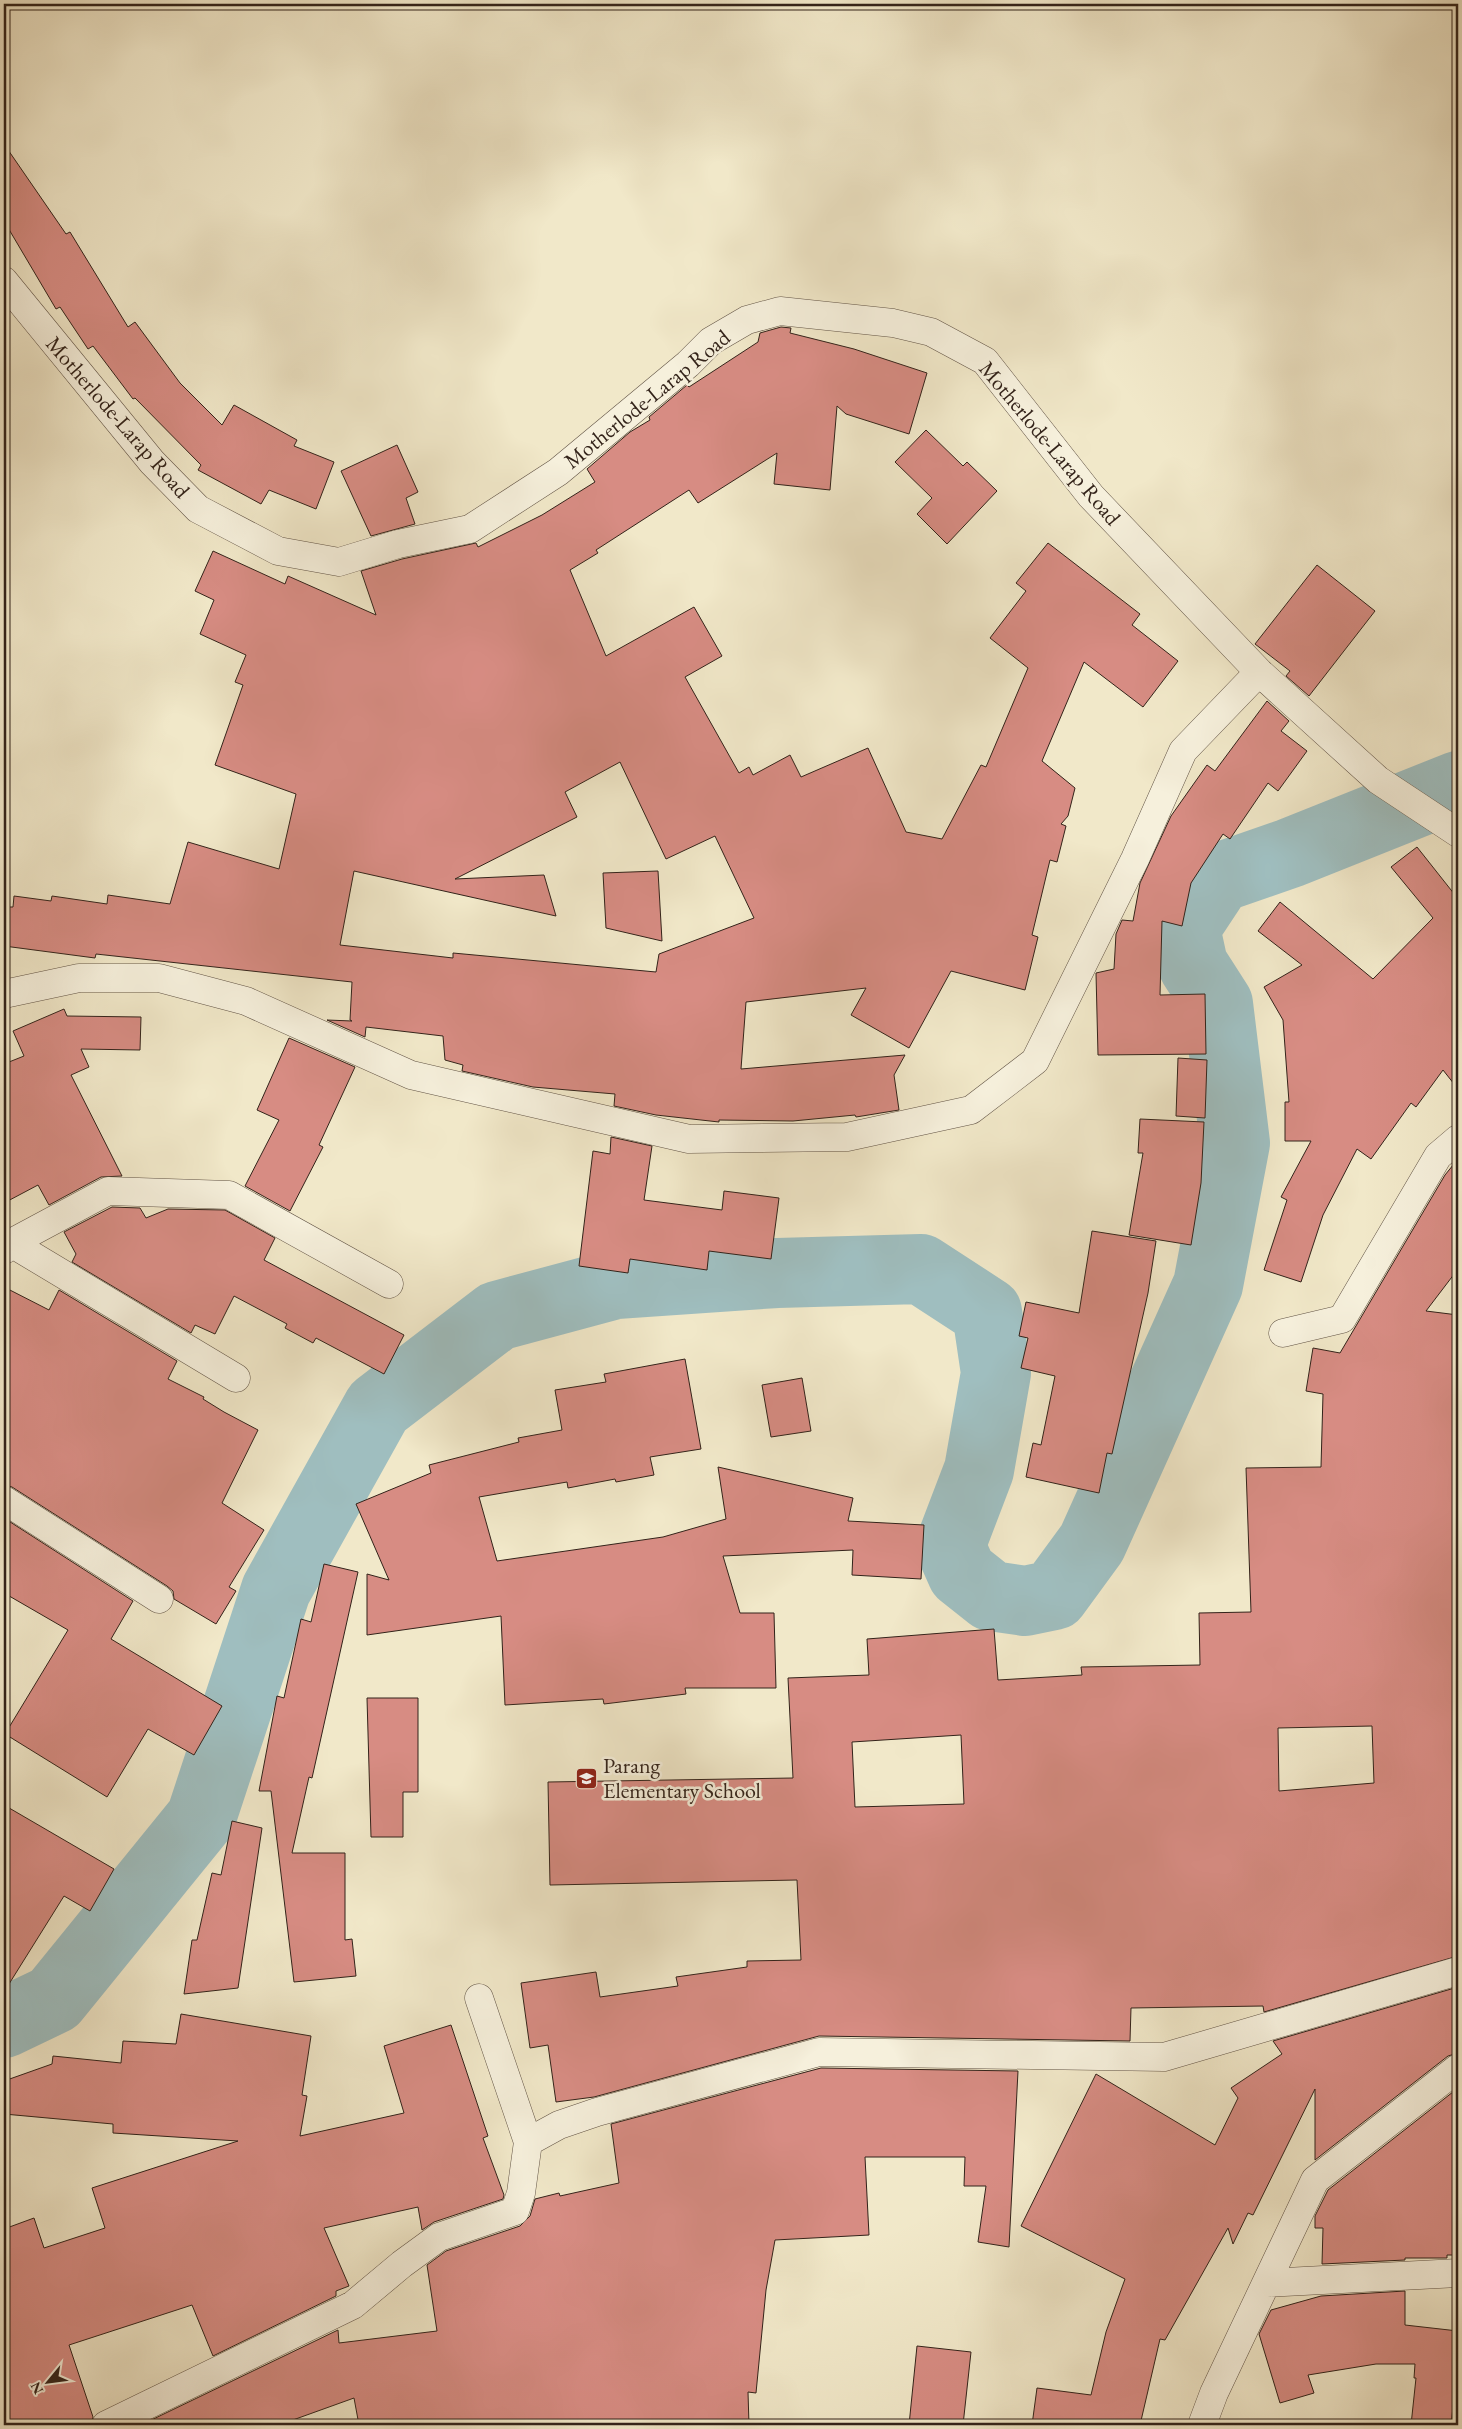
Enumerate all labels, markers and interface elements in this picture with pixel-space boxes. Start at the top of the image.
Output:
street label: Motherlode-Larap Road [558,322,737,475]
street label: Motherlode-Larap Road [39,330,197,505]
street label: Motherlode-Larap Road [973,355,1128,532]
place label: Parang Elementary School [603,1751,761,1805]
school or university icon: Parang Elementary School [575,1766,599,1790]
north arrow [22,2356,72,2406]
text: N [26,2378,47,2398]

